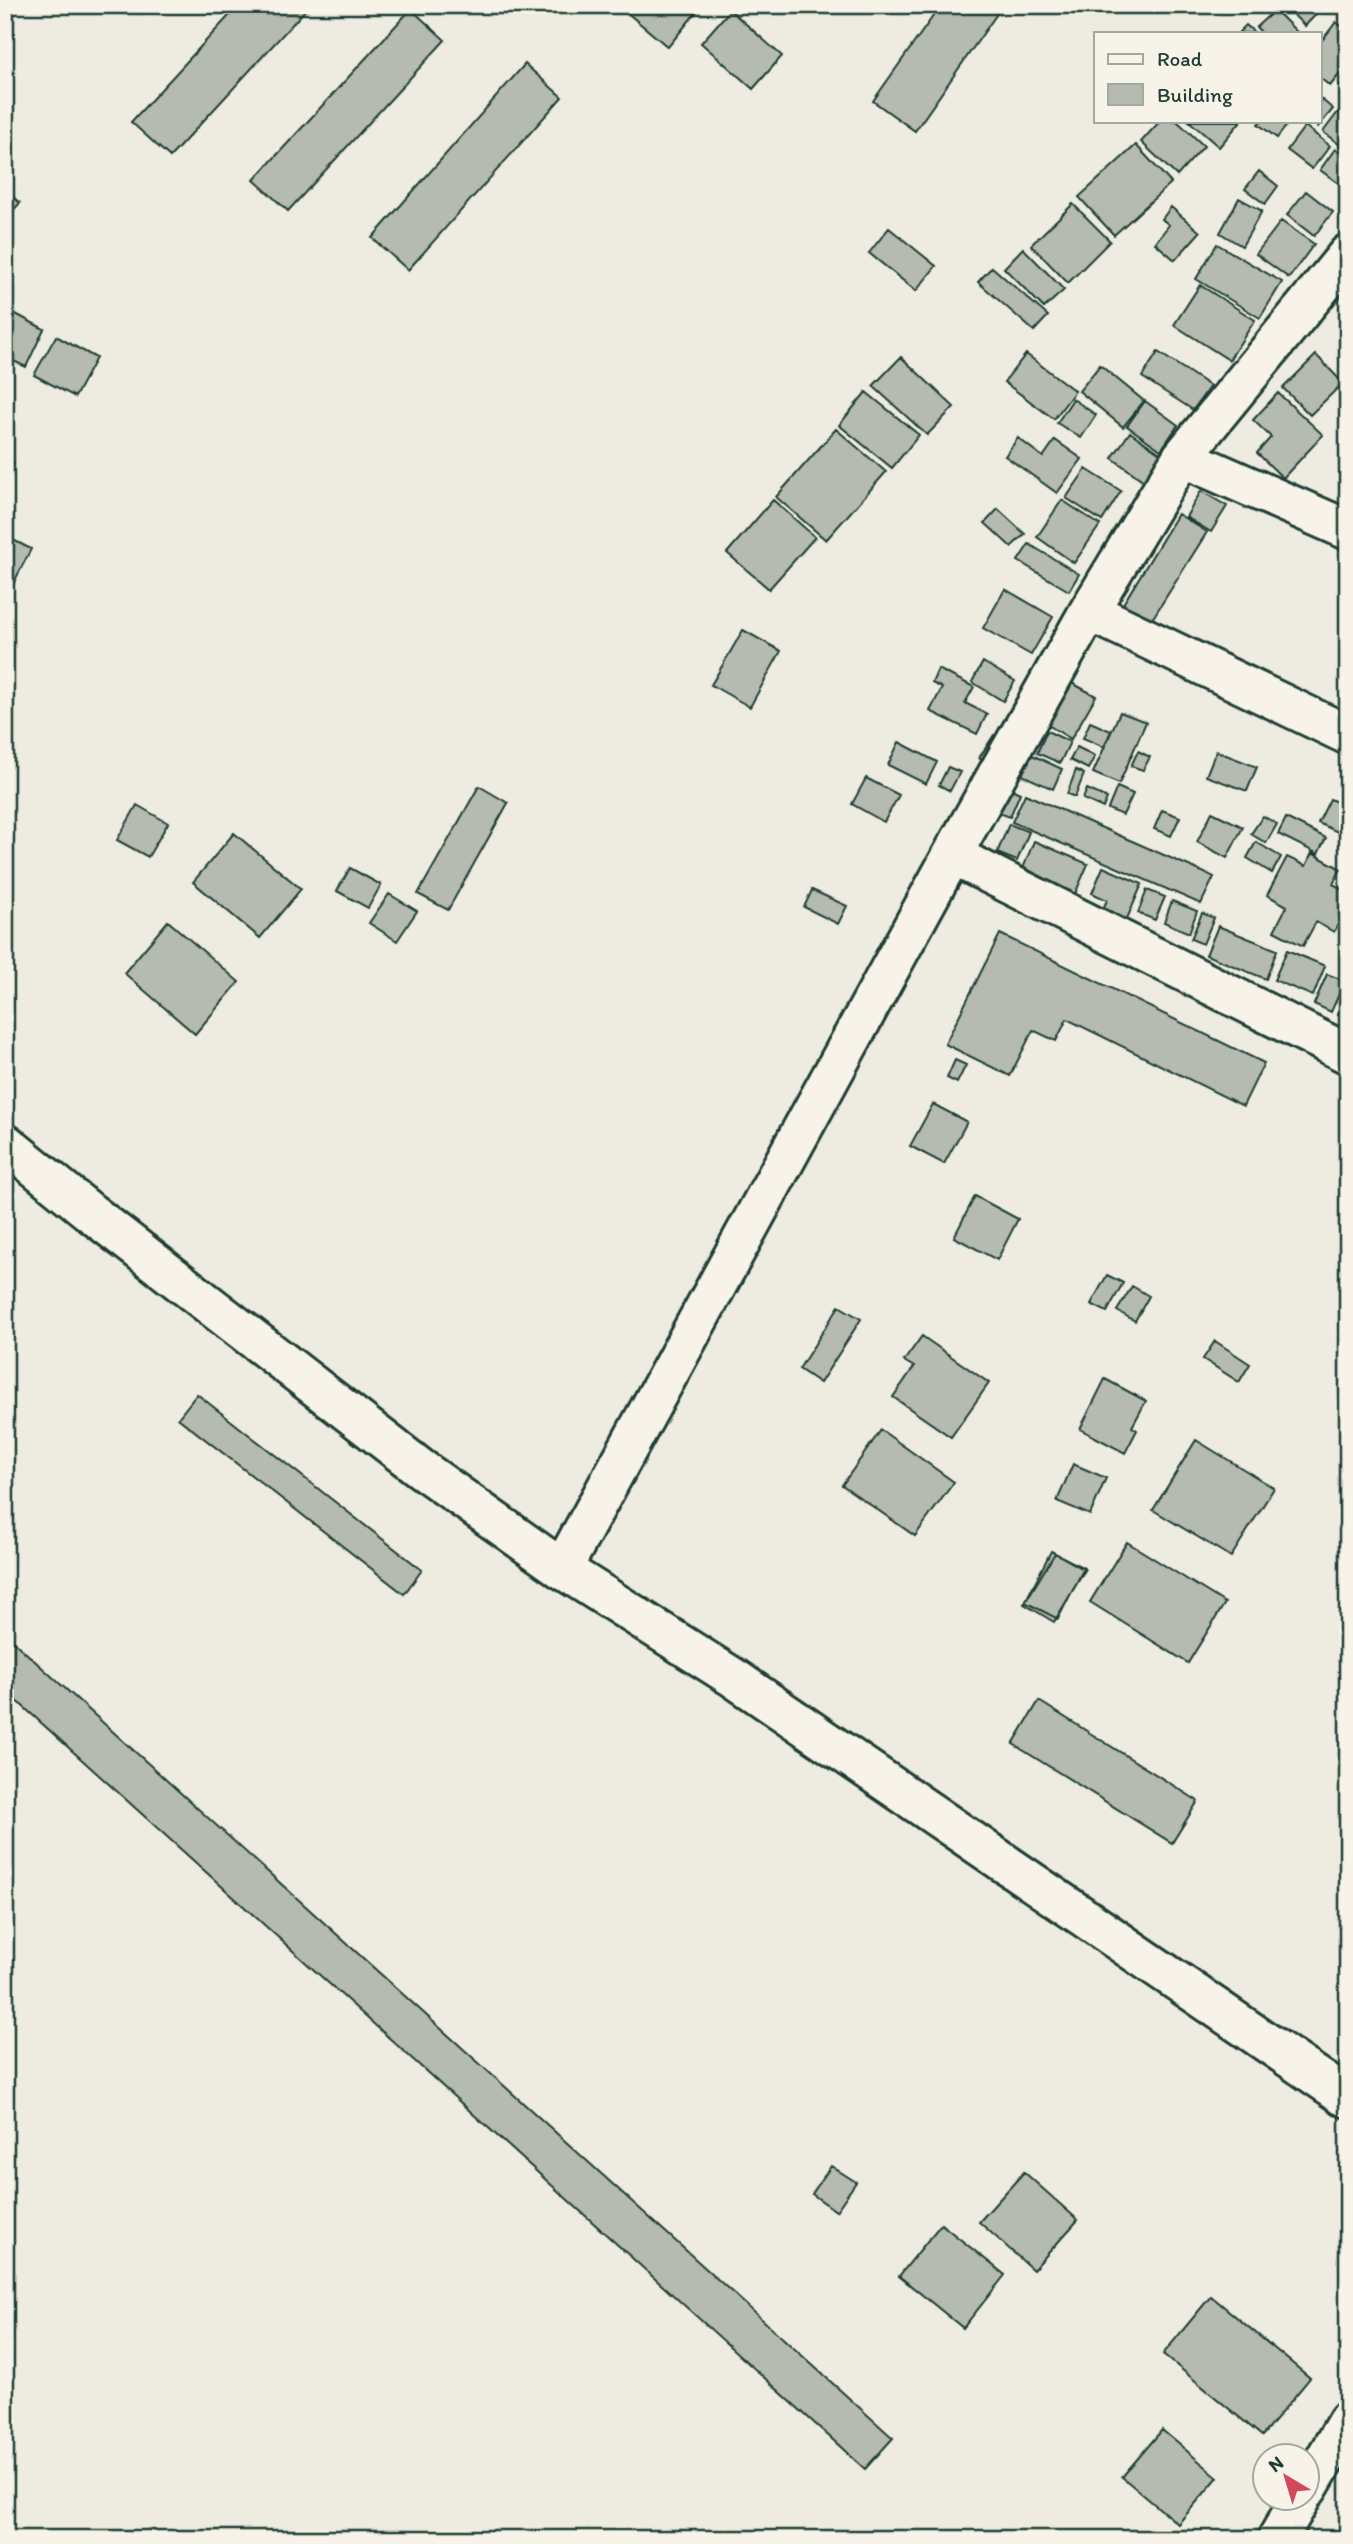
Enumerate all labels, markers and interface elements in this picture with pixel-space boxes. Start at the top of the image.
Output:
legend [1094,32,1322,122]
text: Road [1157,46,1203,71]
text: Building [1157,82,1233,107]
north arrow [1252,2442,1322,2512]
text: N [1264,2451,1288,2477]

